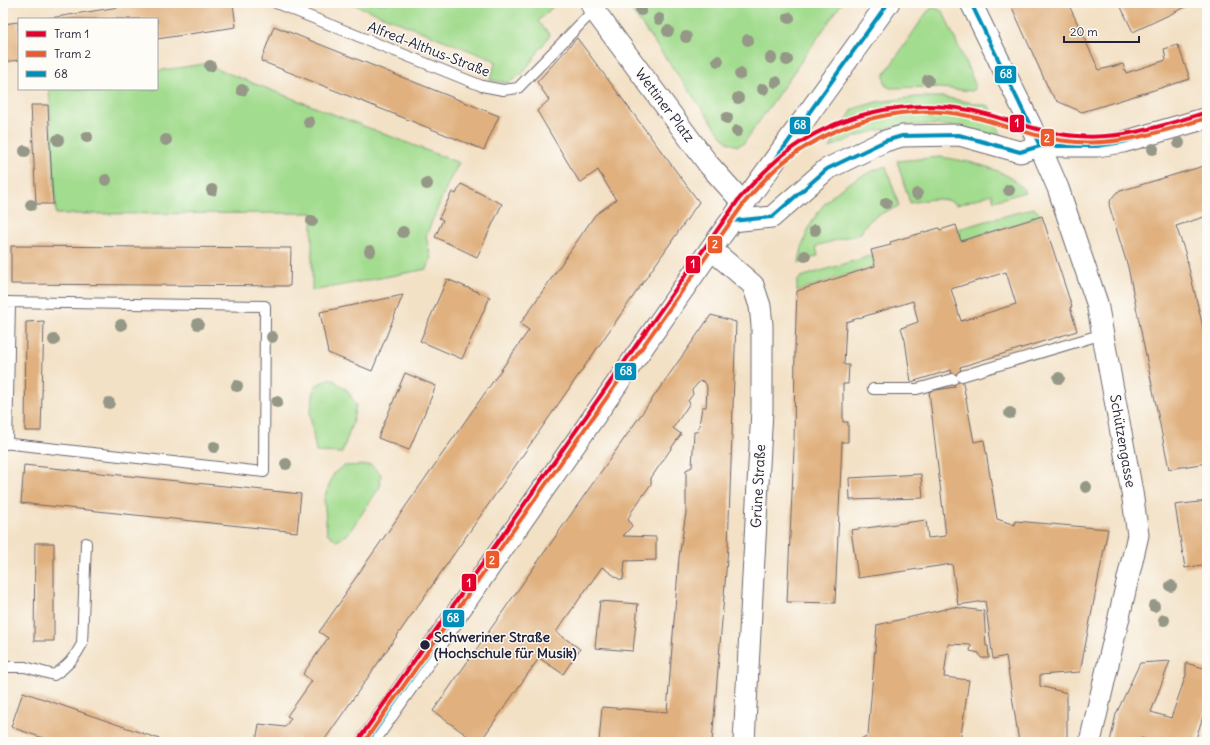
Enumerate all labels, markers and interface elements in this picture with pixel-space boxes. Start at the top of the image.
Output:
street label: Alfred-Althus-Straße [365,17,493,81]
legend [18,18,158,90]
scale bar [1064,18,1139,44]
text: 20 m [1070,24,1098,39]
text: Tram 1 [54,26,89,41]
text: Tram 2 [54,46,91,61]
street label: Wettiner Platz [631,64,699,146]
line badge: 68 [994,65,1017,84]
text: 68 [54,66,68,81]
text: 68 [1000,67,1012,81]
line badge: 1 [1009,114,1025,133]
line badge: 68 [789,116,811,135]
text: 1 [1015,116,1019,130]
text: 68 [794,118,806,132]
line badge: 2 [1040,128,1055,147]
text: 2 [1044,131,1050,145]
line badge: 2 [707,235,723,254]
text: 2 [712,237,718,251]
line badge: 1 [685,255,701,274]
text: 1 [691,257,695,271]
line badge: 68 [614,362,637,381]
text: 68 [620,364,632,378]
street label: Schützengasse [1106,393,1140,489]
street label: Grüne Straße [747,444,769,528]
line badge: 2 [485,550,500,569]
text: 2 [489,553,495,567]
line badge: 1 [461,573,477,592]
text: 1 [467,576,471,590]
line badge: 68 [442,609,465,628]
text: 68 [447,611,459,625]
place label: Schweriner Straße (Hochschule für Musik) [434,628,577,662]
marker: Schweriner Straße (Hochschule für Musik) [418,638,432,652]

